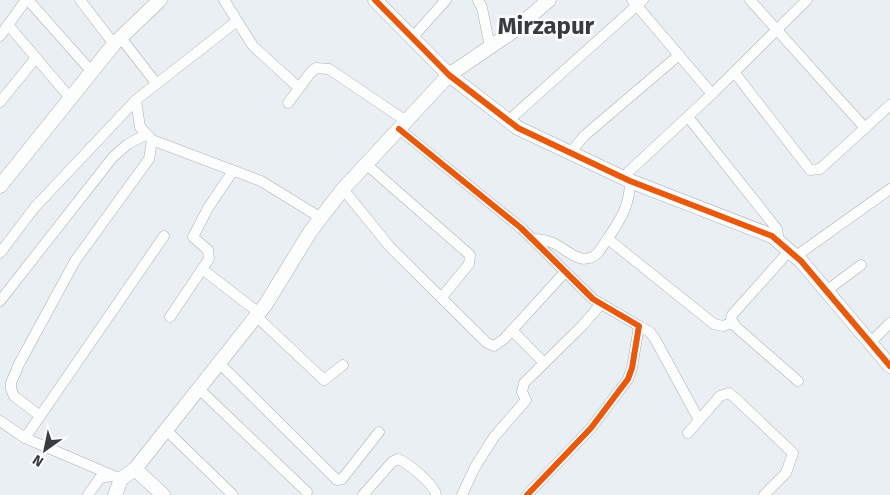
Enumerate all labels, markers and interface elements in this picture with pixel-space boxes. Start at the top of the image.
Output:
district label: Mirzapur [498,12,595,40]
north arrow [20,425,70,475]
text: N [30,451,47,470]

